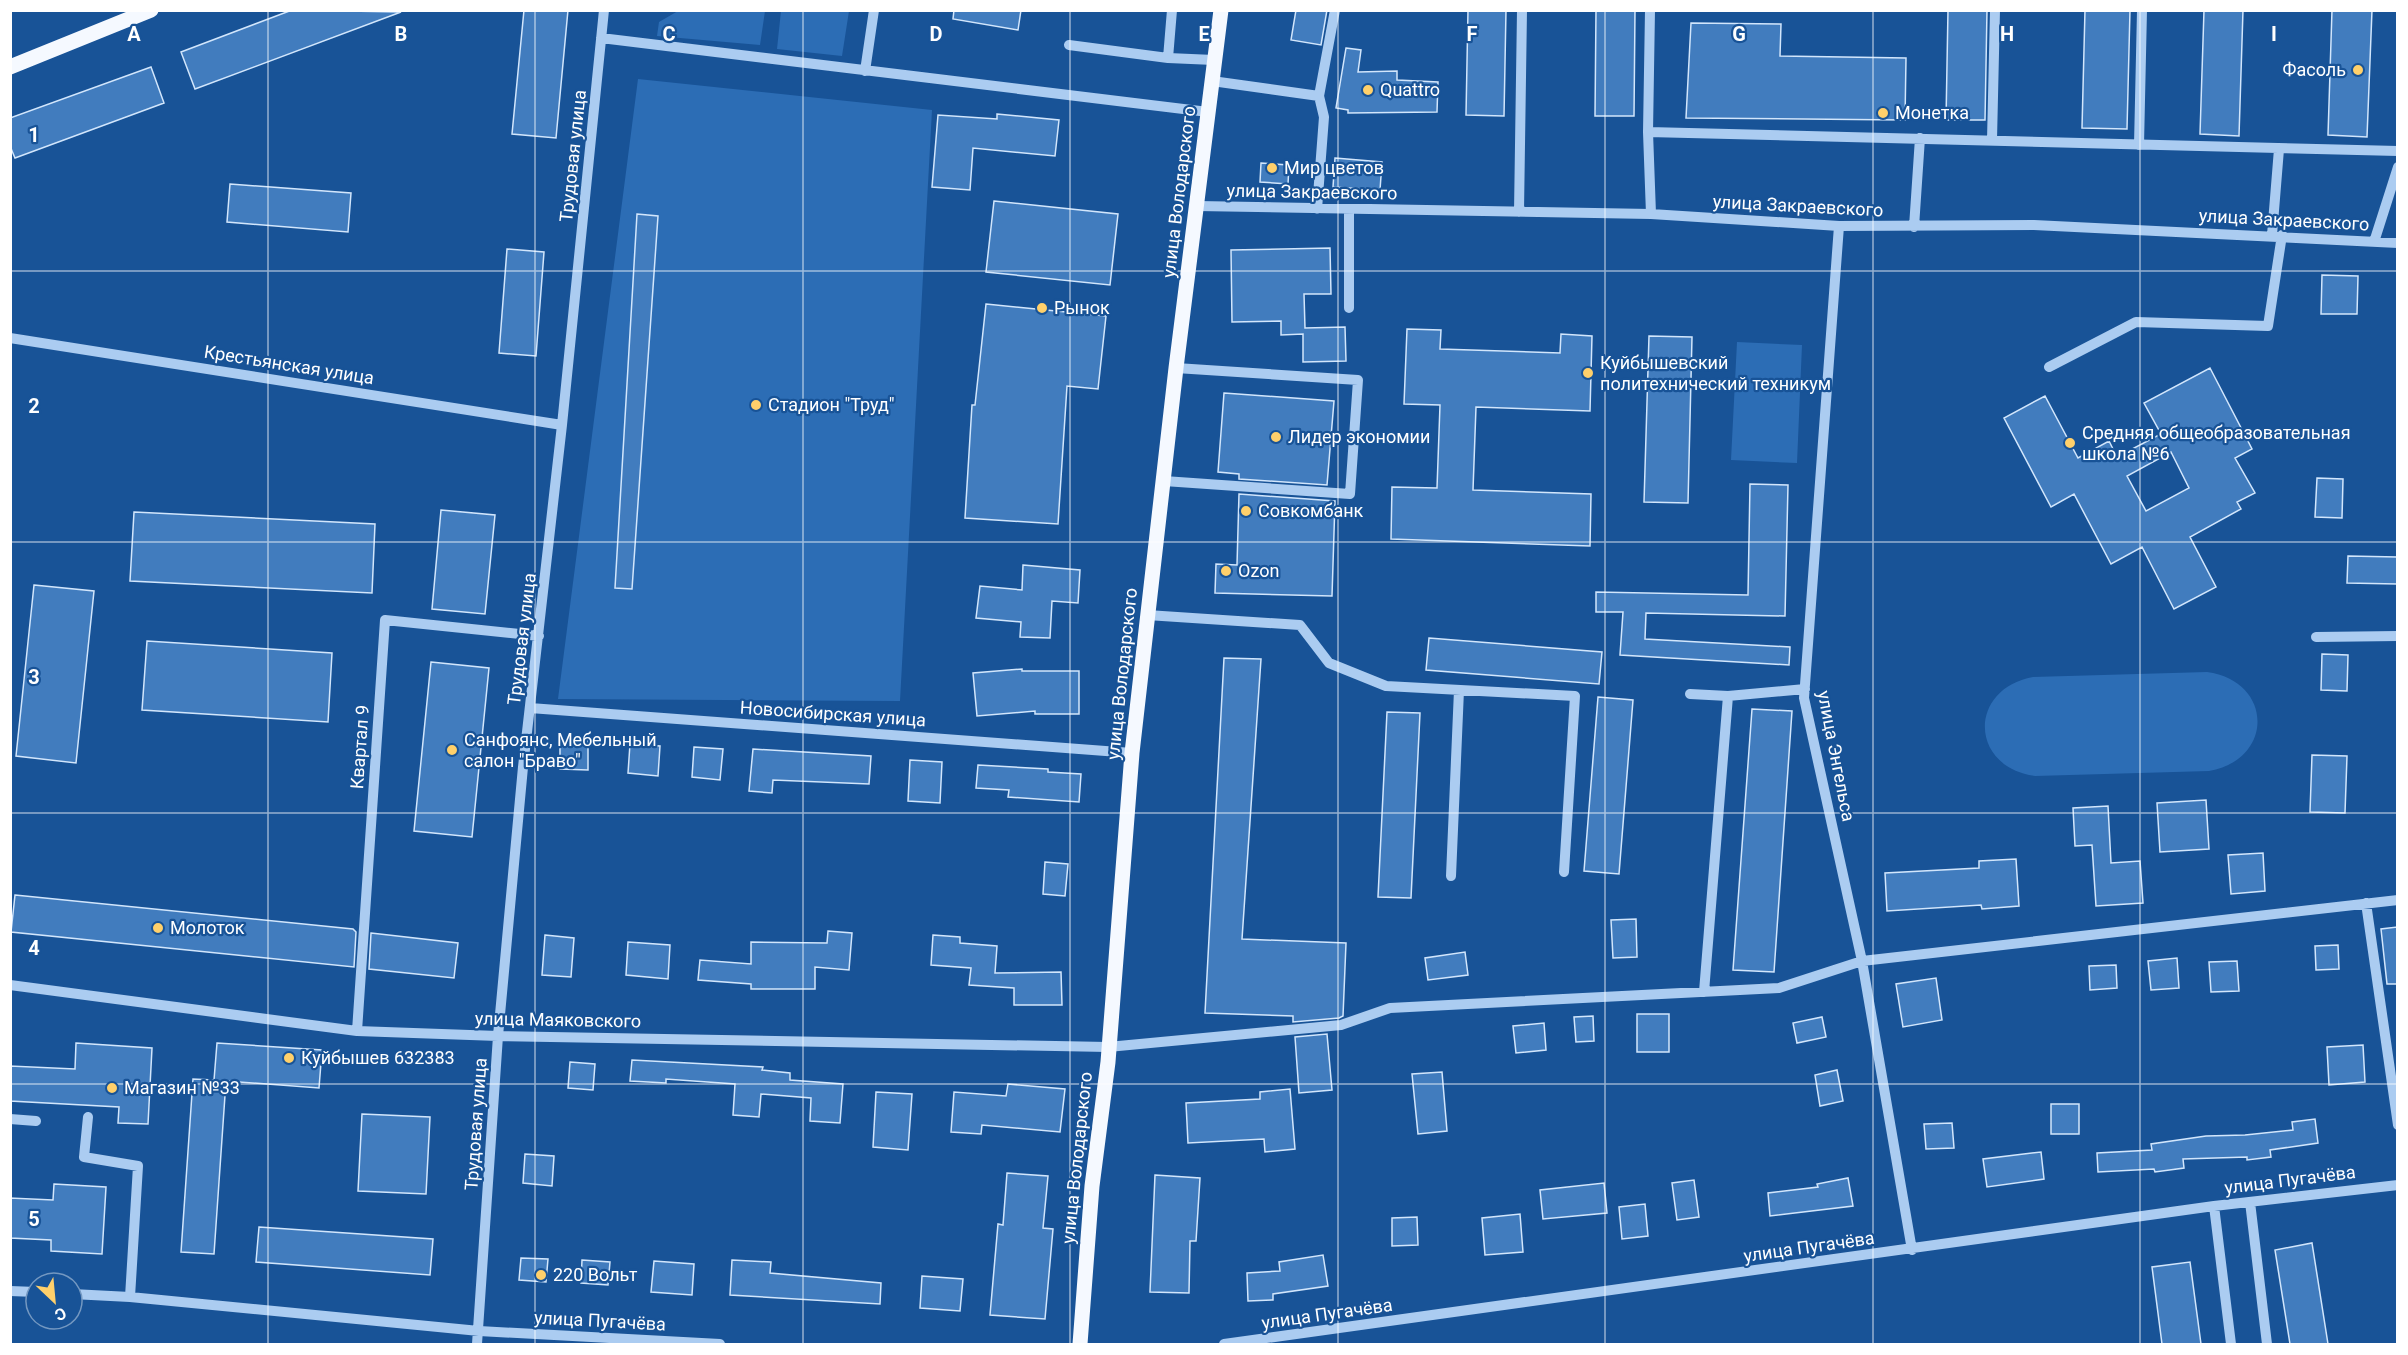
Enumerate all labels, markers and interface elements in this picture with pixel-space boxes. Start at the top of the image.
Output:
text: A [127,22,141,46]
text: B [395,22,407,46]
text: C [662,22,676,46]
text: D [930,22,943,46]
text: E [1198,22,1210,46]
text: F [1467,22,1478,46]
text: G [1732,22,1746,46]
text: H [2000,22,2014,46]
text: I [2271,22,2277,46]
place label: Фасоль [2283,59,2346,80]
marker: Фасоль [2351,63,2365,77]
place label: Quattro [1380,79,1440,100]
marker: Quattro [1361,83,1375,97]
street label: Трудовая улица [555,89,590,223]
place label: Монетка [1895,102,1969,123]
street label: улица Володарского [1158,105,1199,279]
marker: Монетка [1876,106,1890,120]
text: 1 [28,123,40,147]
place label: Мир цветов [1284,157,1384,178]
marker: Мир цветов [1265,161,1279,175]
street label: улица Закраевского [1226,180,1398,203]
street label: улица Закраевского [1712,191,1884,220]
street label: улица Закраевского [2198,205,2370,234]
place label: Рынок [1054,297,1110,318]
marker: Рынок [1035,301,1049,315]
street label: Крестьянская улица [203,341,376,388]
place label: Куйбышевский политехнический техникум [1600,352,1831,394]
marker: Куйбышевский политехнический техникум [1581,366,1595,380]
text: 2 [28,394,40,418]
place label: Стадион "Труд" [768,394,895,415]
marker: Стадион "Труд" [749,398,763,412]
place label: Средняя общеобразовательная школа №6 [2082,422,2351,464]
place label: Лидер экономии [1288,426,1430,447]
marker: Лидер экономии [1269,430,1283,444]
marker: Средняя общеобразовательная школа №6 [2063,436,2077,450]
place label: Совкомбанк [1258,500,1364,521]
marker: Совкомбанк [1239,504,1253,518]
place label: Ozon [1238,560,1279,581]
marker: Ozon [1219,564,1233,578]
street label: Трудовая улица [503,572,540,706]
street label: улица Володарского [1102,587,1141,761]
text: 3 [28,665,40,689]
street label: улица Энгельса [1814,689,1859,823]
street label: Новосибирская улица [739,697,927,730]
street label: Квартал 9 [346,704,373,790]
place label: Санфоянс, Мебельный салон "Браво" [464,729,657,771]
marker: Санфоянс, Мебельный салон "Браво" [445,743,459,757]
place label: Молоток [170,917,245,938]
marker: Молоток [151,921,165,935]
text: 4 [28,936,40,960]
street label: улица Маяковского [475,1008,641,1031]
place label: Куйбышев 632383 [301,1047,455,1068]
marker: Куйбышев 632383 [282,1051,296,1065]
street label: Трудовая улица [460,1057,491,1191]
street label: улица Володарского [1057,1071,1096,1245]
place label: Магазин №33 [124,1077,240,1098]
marker: Магазин №33 [105,1081,119,1095]
street label: улица Пугачёва [2223,1161,2357,1198]
text: 5 [28,1207,40,1231]
street label: улица Пугачёва [1742,1227,1876,1266]
place label: 220 Вольт [553,1264,638,1285]
marker: 220 Вольт [534,1268,548,1282]
north arrow [24,1271,84,1331]
street label: улица Пугачёва [1260,1294,1394,1333]
text: С [51,1303,69,1325]
street label: улица Пугачёва [534,1307,666,1334]

